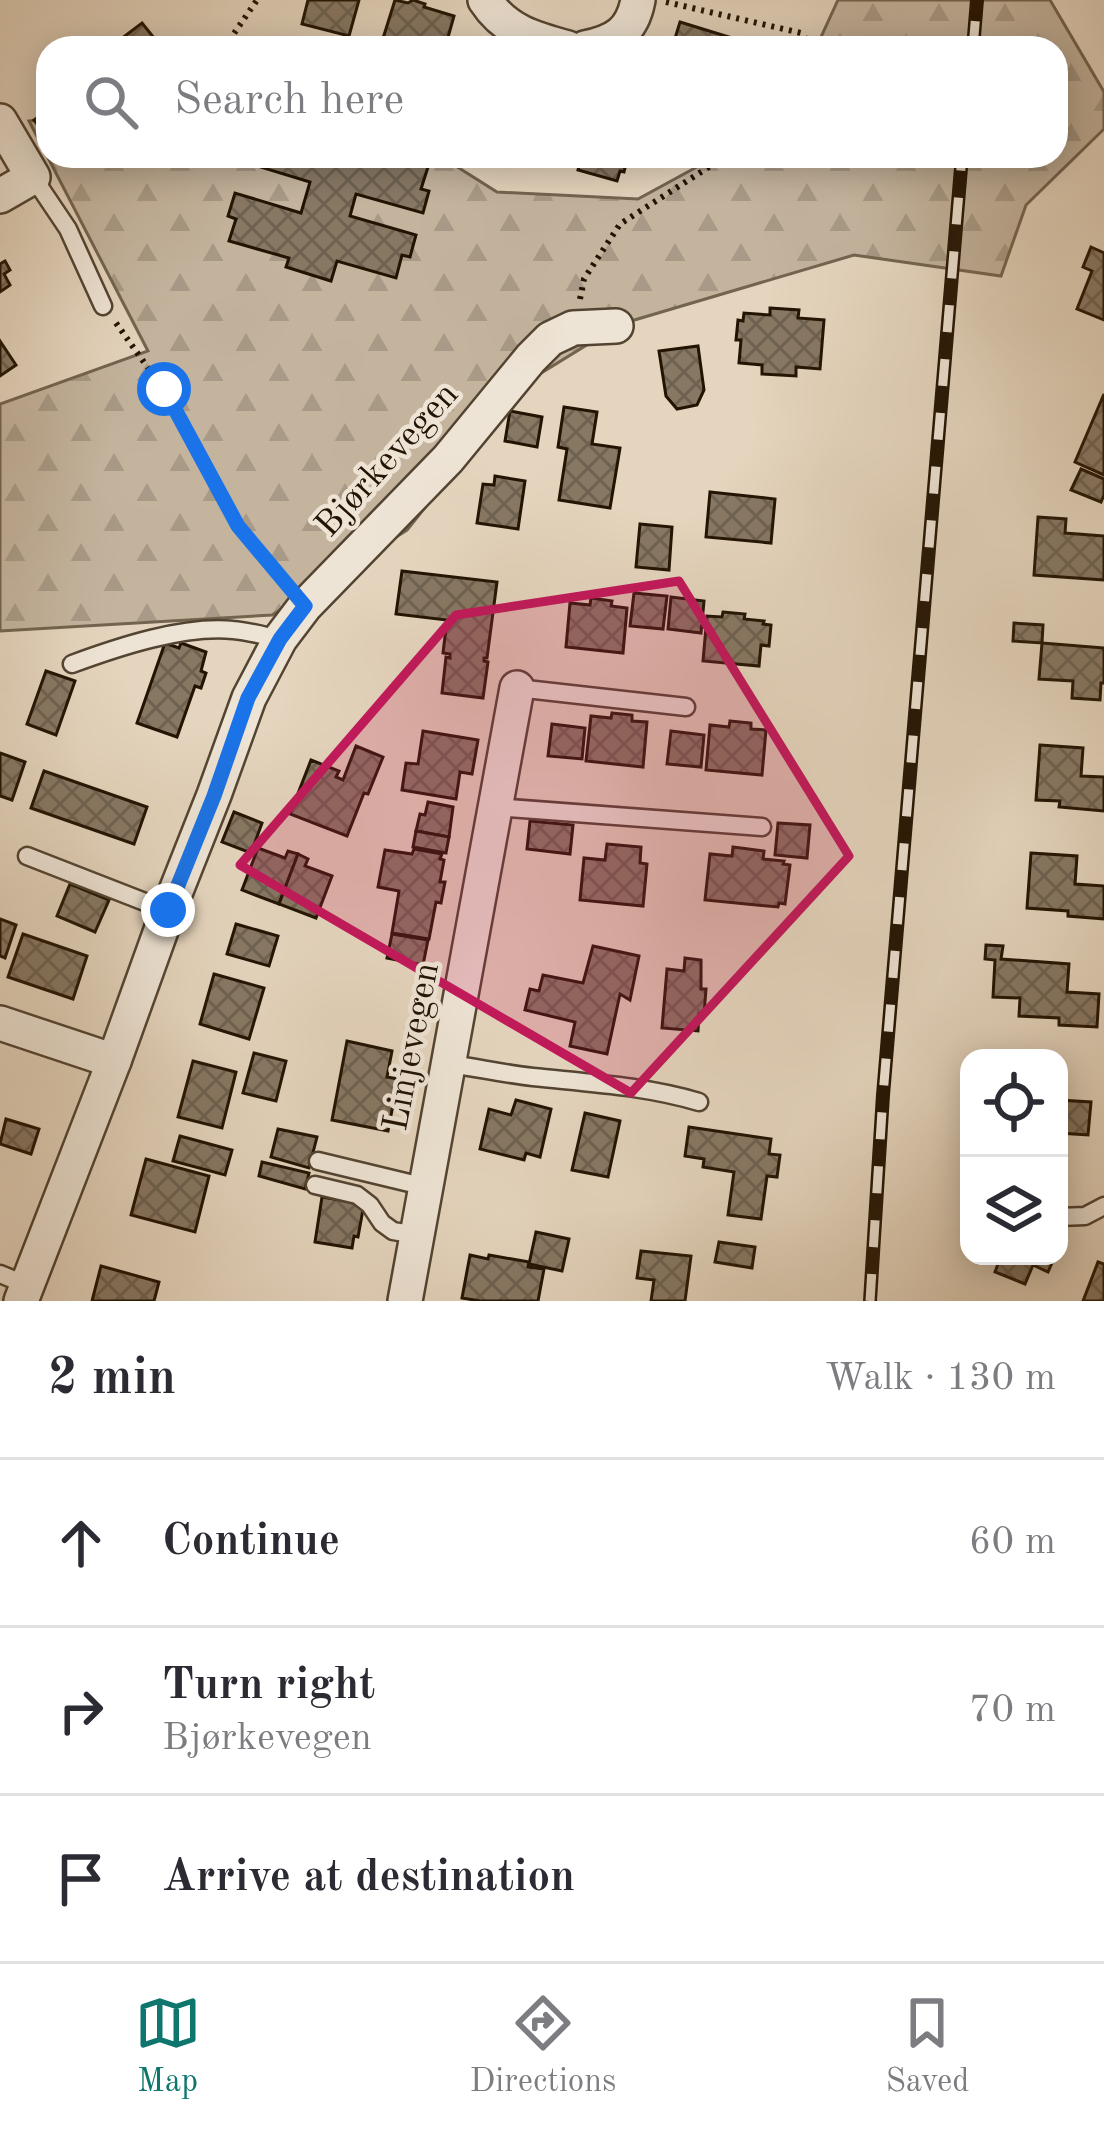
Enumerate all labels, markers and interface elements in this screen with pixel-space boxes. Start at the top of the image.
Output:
search box [36,36,1068,168]
icon: search [78,69,144,135]
text: Search here [174,79,404,124]
route start [137,362,191,416]
street label: Bjørkevegen [310,377,466,545]
route end [141,883,195,937]
street label: Linjevegen [379,960,447,1134]
map controls [960,1049,1068,1265]
button: locate [960,1049,1068,1157]
button: layers [960,1157,1068,1265]
text: 2 min [48,1354,176,1405]
text: Walk · 130 m [825,1359,1056,1398]
icon: ahead [48,1510,114,1576]
text: Continue [162,1520,340,1565]
text: 60 m [969,1523,1056,1562]
text: Turn right [162,1664,375,1709]
icon: right [48,1678,114,1744]
text: 70 m [969,1691,1056,1730]
text: Bjørkevegen [162,1719,372,1758]
icon: arrive [48,1846,114,1912]
text: Arrive at destination [162,1856,575,1901]
tab: Map [135,1990,201,2103]
tab: Directions [470,1990,616,2103]
tab: Saved [885,1990,969,2103]

